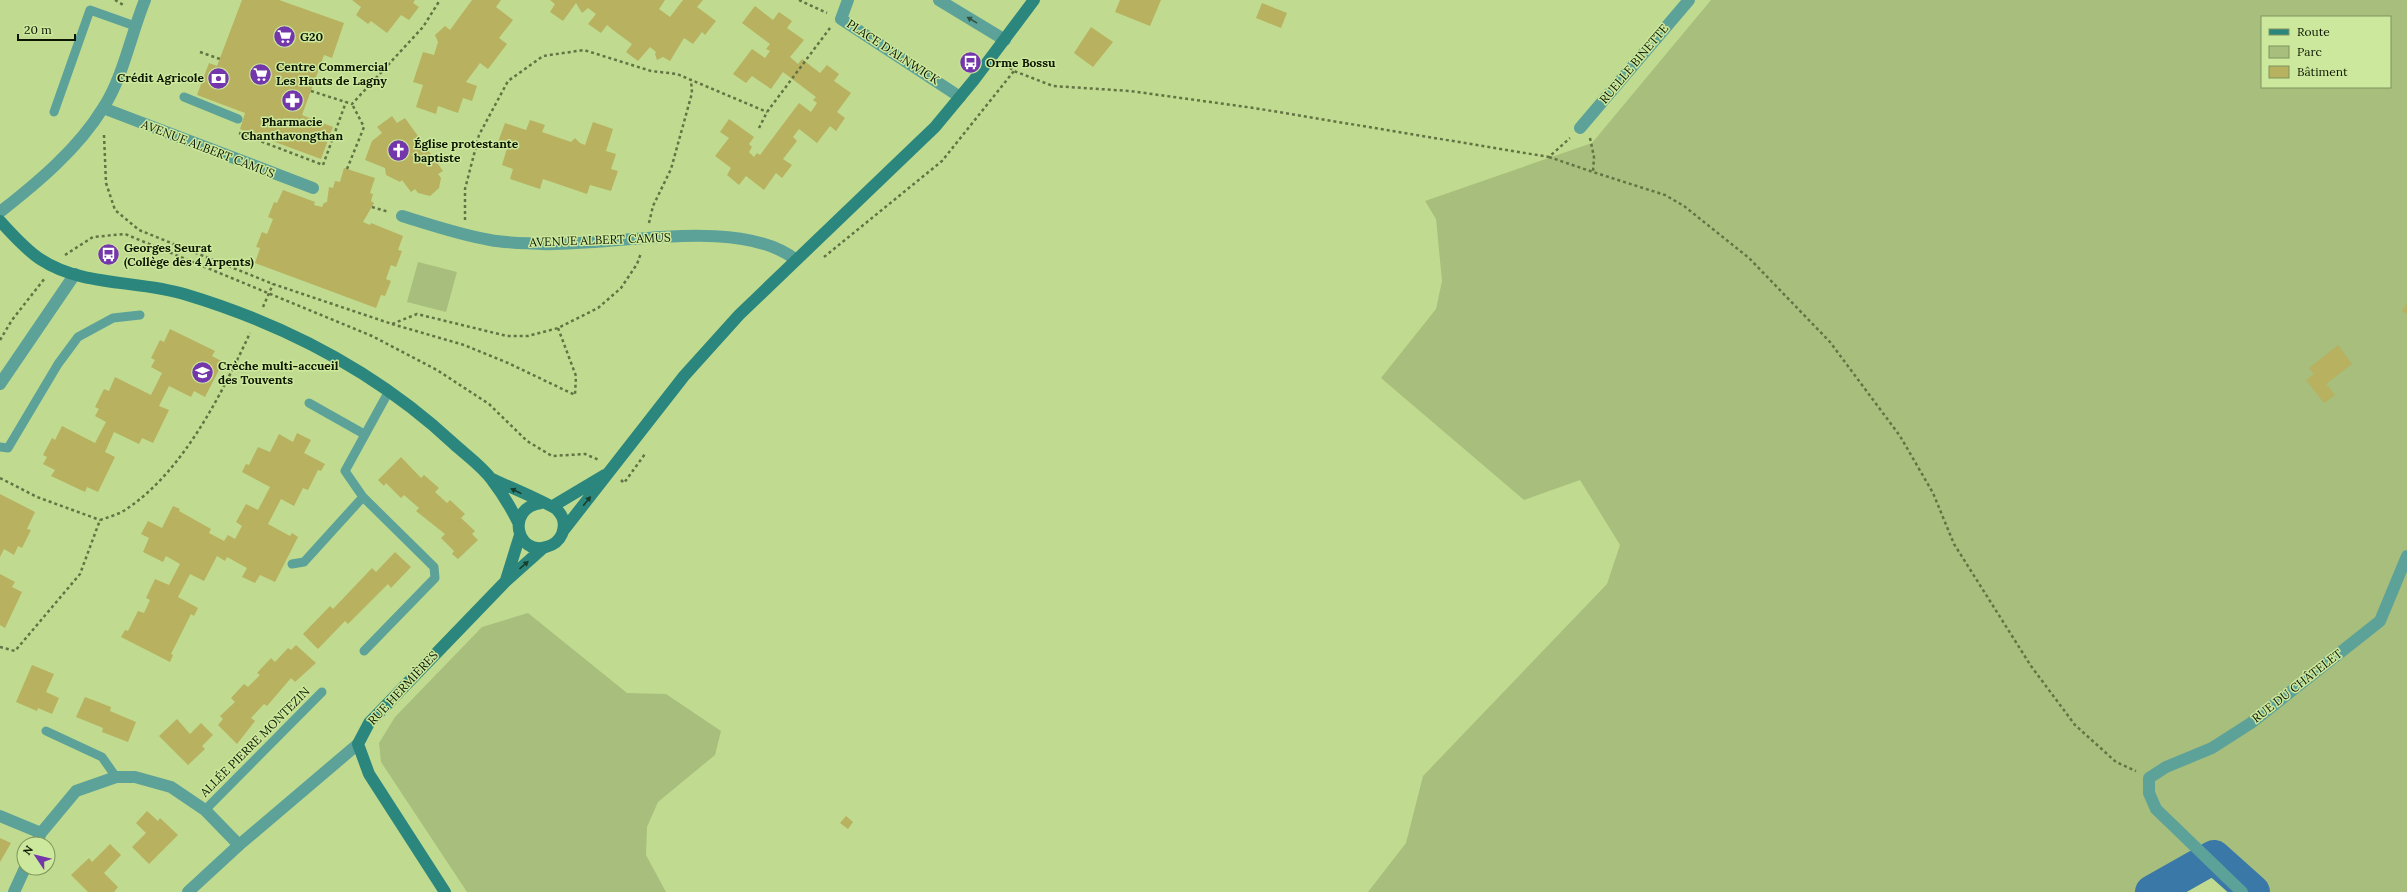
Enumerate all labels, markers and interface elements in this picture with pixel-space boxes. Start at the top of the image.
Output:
scale bar [18,16,75,42]
street label: PLACE D'ALNWICK [844,16,943,88]
one-way arrow [967,16,977,24]
legend [2261,16,2391,88]
street label: RUELLE BINETTE [1596,21,1671,107]
text: 20 m [24,22,52,37]
supermarket icon: G20 [271,24,297,50]
text: Route [2297,24,2330,39]
place label: G20 [300,29,323,44]
text: Parc [2297,44,2322,59]
bus stop icon: Orme Bossu [958,50,984,76]
place label: Orme Bossu [986,55,1056,70]
place label: Centre Commercial Les Hauts de Lagny [276,59,388,88]
supermarket icon: Centre Commercial Les Hauts de Lagny [247,61,273,87]
text: Bâtiment [2297,64,2348,79]
bank icon: Crédit Agricole [206,65,232,91]
place label: Crédit Agricole [117,70,205,85]
pharmacy icon: Pharmacie Chanthavongthan [279,88,305,114]
place label: Pharmacie Chanthavongthan [241,114,343,143]
street label: AVENUE ALBERT CAMUS [139,116,277,181]
place label: Église protestante baptiste [413,136,519,165]
church icon: Église protestante baptiste [385,138,411,164]
street label: AVENUE ALBERT CAMUS [528,230,671,249]
place label: Georges Seurat (Collège des 4 Arpents) [124,240,254,270]
bus stop icon: Georges Seurat (Collège des 4 Arpents) [96,242,122,268]
place label: Crèche multi-accueil des Touvents [218,358,339,387]
school or university icon: Crèche multi-accueil des Touvents [190,360,216,386]
one-way arrow [511,488,522,494]
one-way arrow [583,496,592,507]
one-way arrow [519,560,530,569]
street label: RUE DU CHÂTELET [2249,646,2345,725]
street label: RUE HERMIÈRES [364,647,441,728]
street label: ALLÉE PIERRE MONTEZIN [196,684,313,800]
north arrow [16,836,56,876]
text: N [20,842,36,858]

